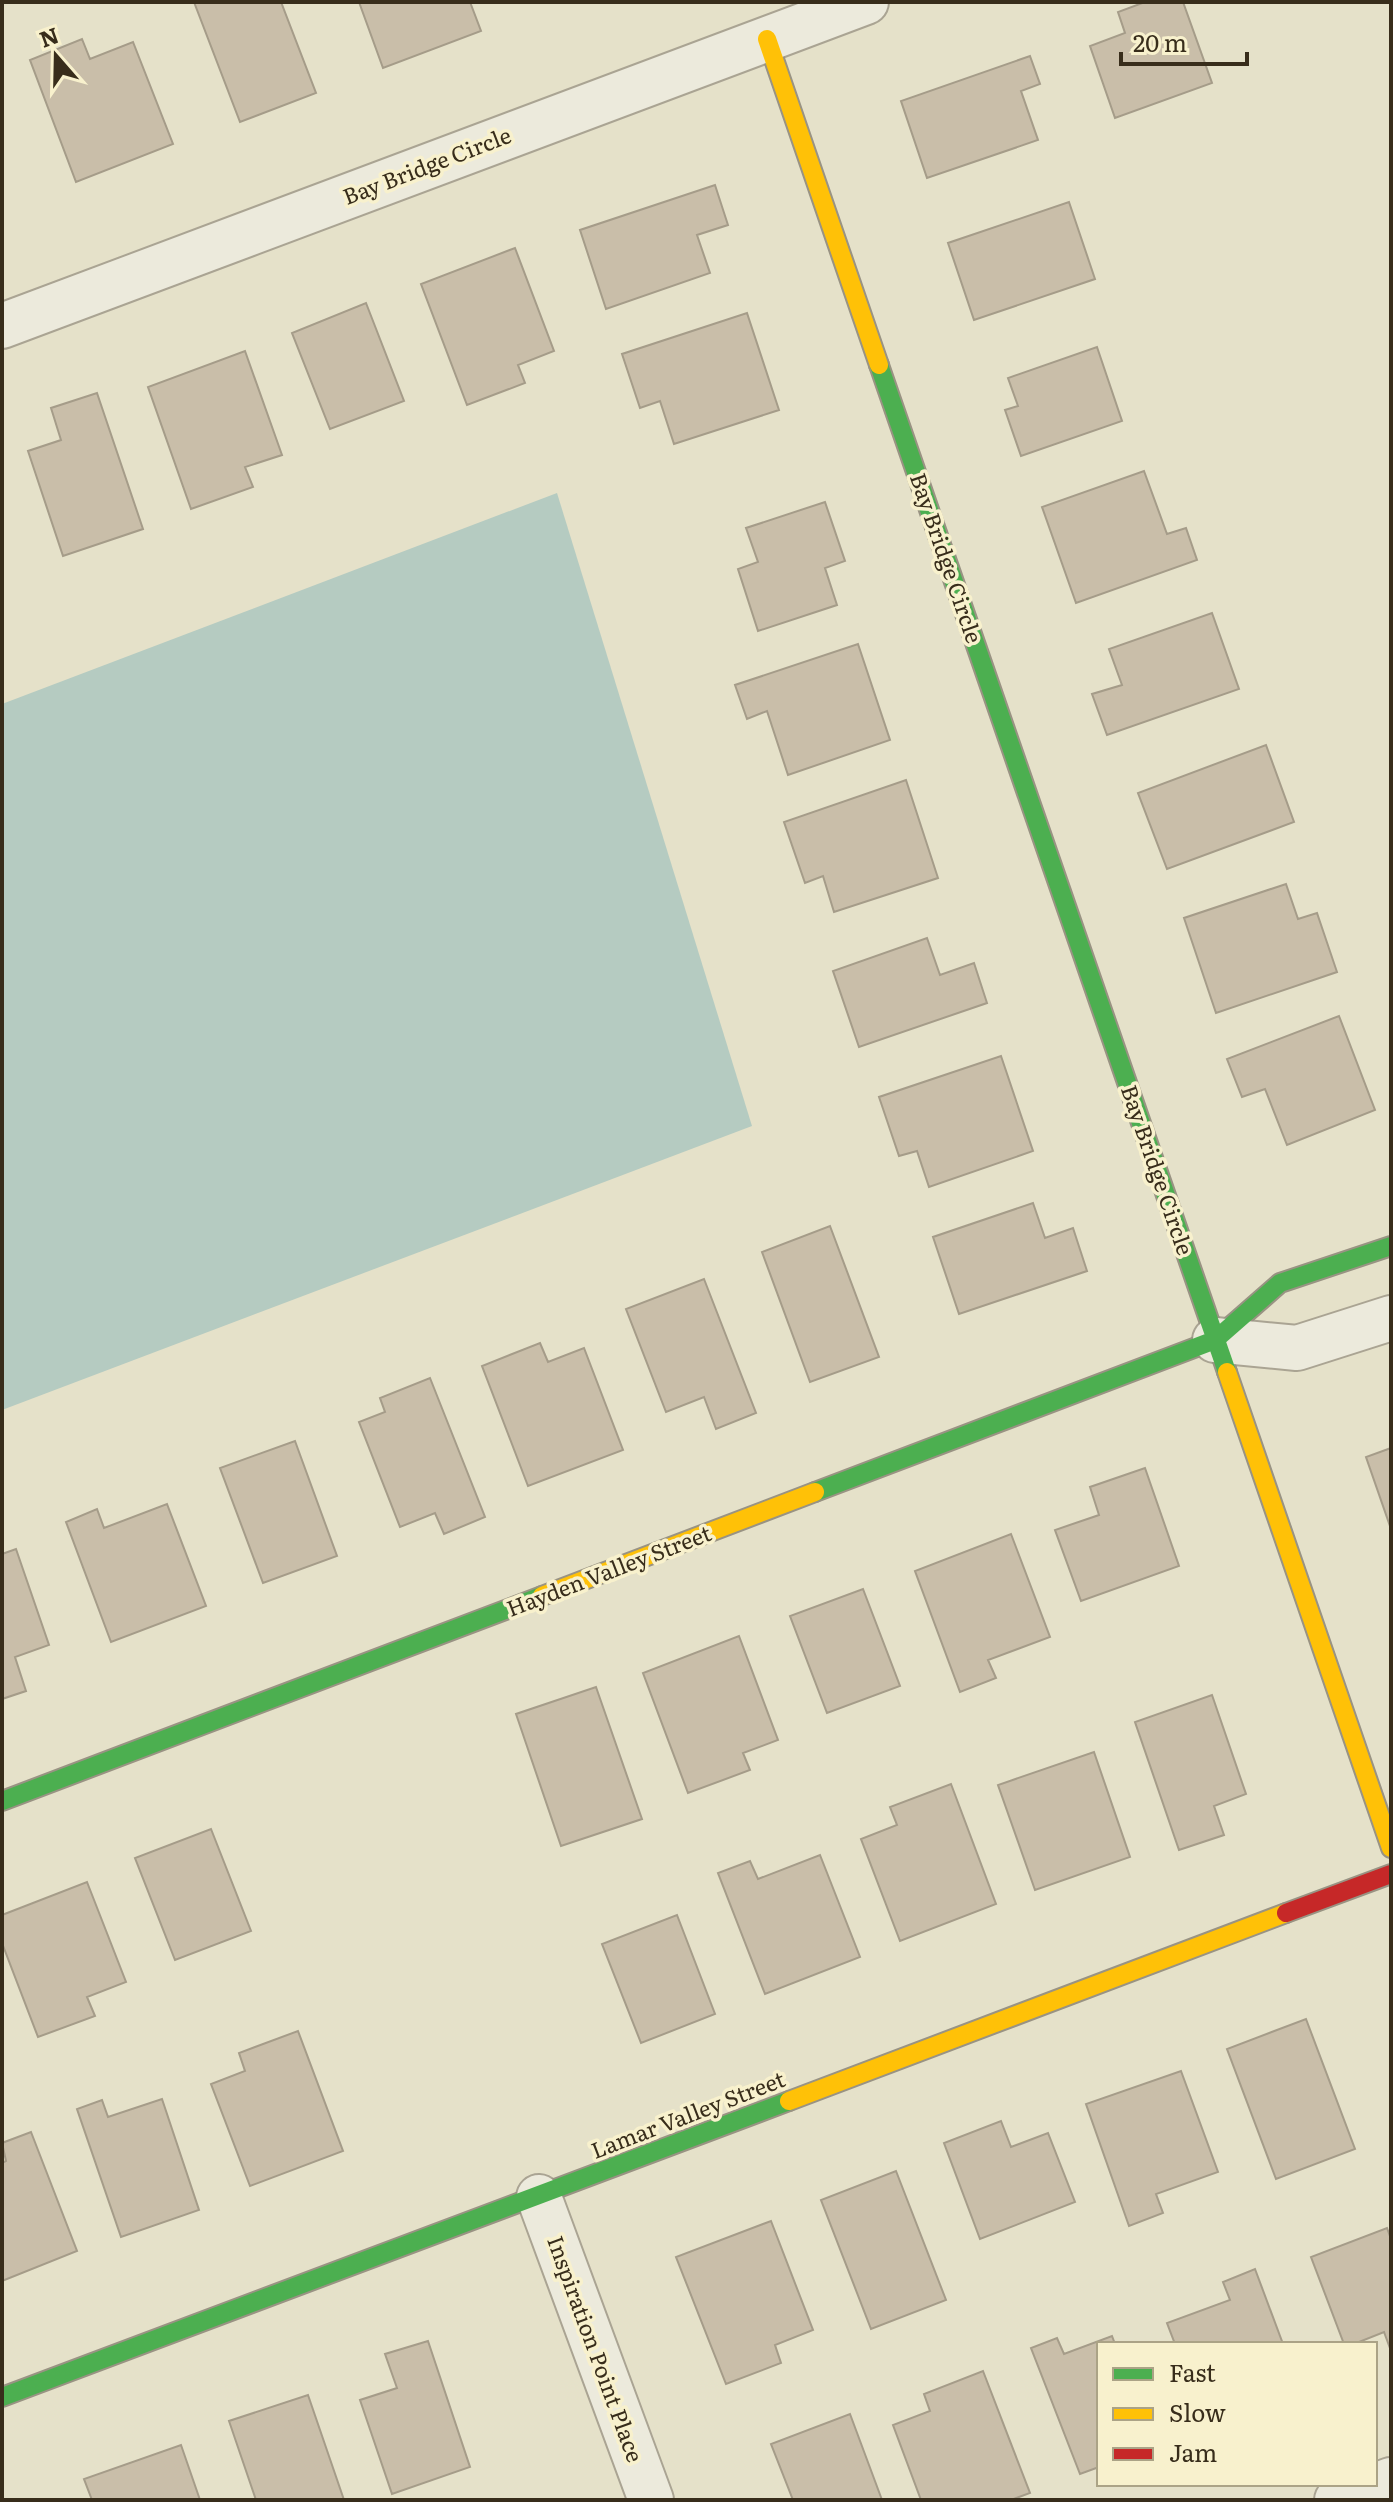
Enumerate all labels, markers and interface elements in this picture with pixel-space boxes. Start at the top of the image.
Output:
north arrow [16,16,96,96]
scale bar [1121,16,1247,66]
text: N [34,17,63,54]
text: 20 m [1133,24,1187,59]
street label: Bay Bridge Circle [338,117,515,212]
street label: Bay Bridge Circle [903,468,992,647]
street label: Bay Bridge Circle [1114,1080,1203,1259]
street label: Hayden Valley Street [501,1515,716,1624]
street label: Lamar Valley Street [586,2061,789,2166]
street label: Inspiration Point Place [540,2231,653,2466]
legend [1097,2342,1377,2486]
text: Fast [1169,2354,1216,2389]
text: Slow [1169,2394,1226,2429]
text: Jam [1169,2434,1217,2469]

